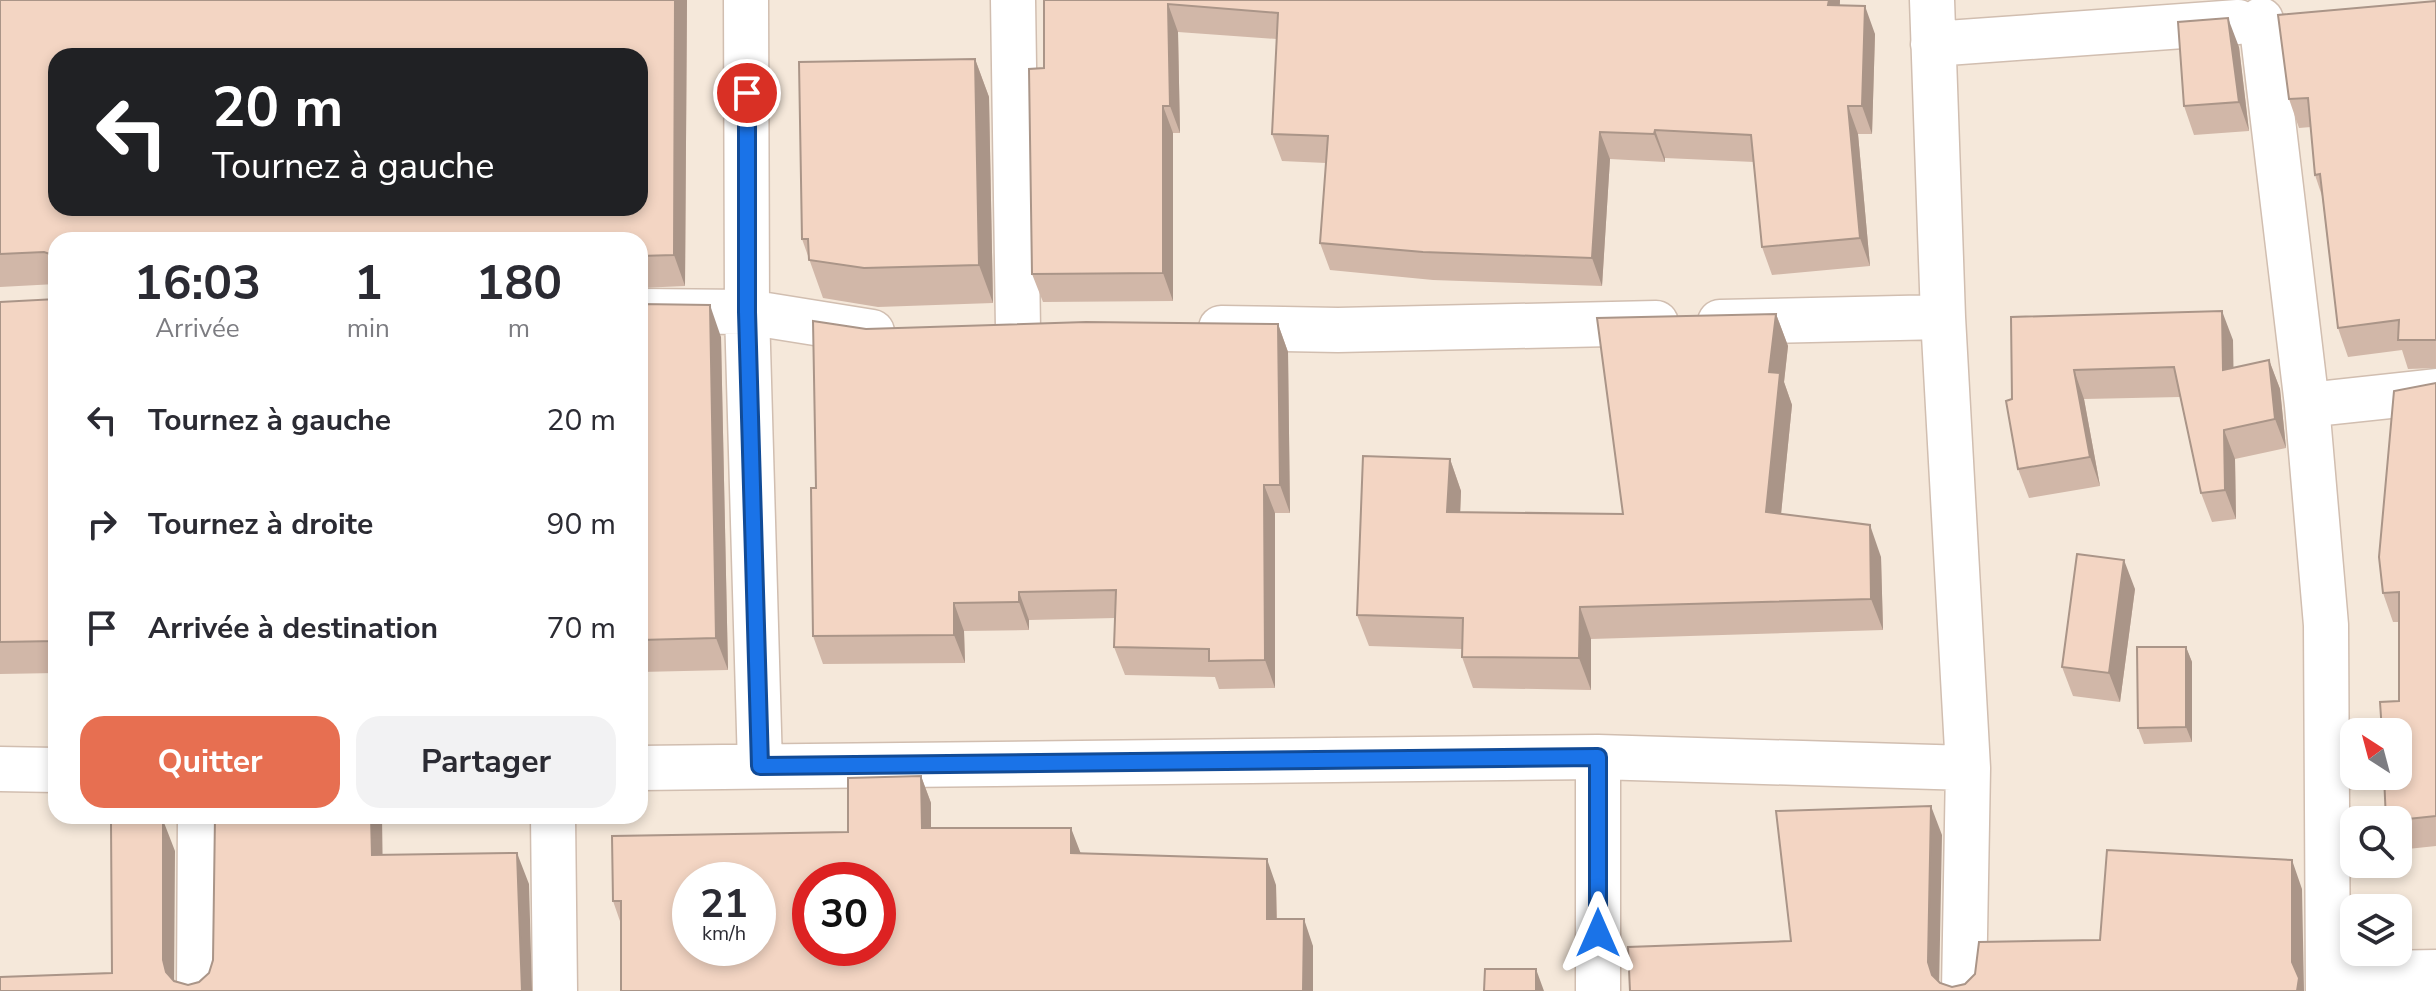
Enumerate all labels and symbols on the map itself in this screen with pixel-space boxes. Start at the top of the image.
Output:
pin [713,59,781,127]
north arrow [2340,718,2412,790]
speed limit sign: 30 [792,862,896,966]
position arrow [1556,891,1640,975]

